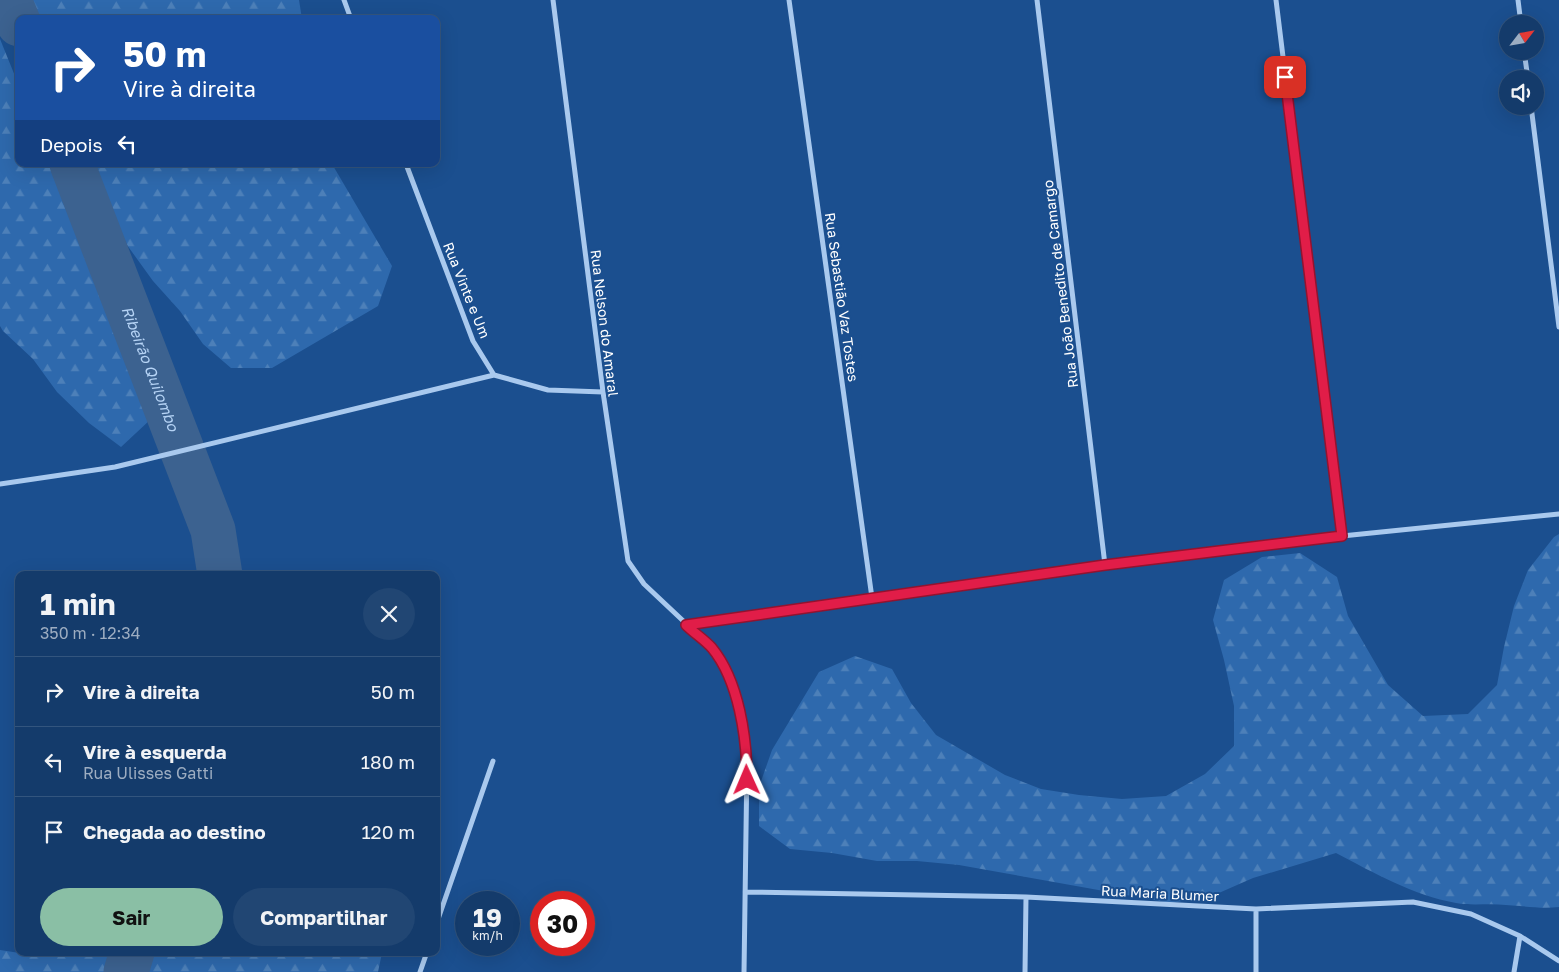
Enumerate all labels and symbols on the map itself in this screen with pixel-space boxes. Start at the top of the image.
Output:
north arrow [1499,15,1544,60]
pin [1264,56,1306,98]
street label: Rua João Benedito de Camargo [1039,179,1081,389]
street label: Rua Sebastião Vaz Tostes [822,211,862,383]
street label: Rua Vinte e Um [440,239,494,341]
street label: Rua Nelson do Amaral [588,248,622,398]
water label: Ribeirão Quilombo [118,303,183,434]
position arrow [720,753,772,805]
street label: Rua Maria Blumer [1101,881,1220,905]
speed limit sign: 30 [530,891,595,956]

